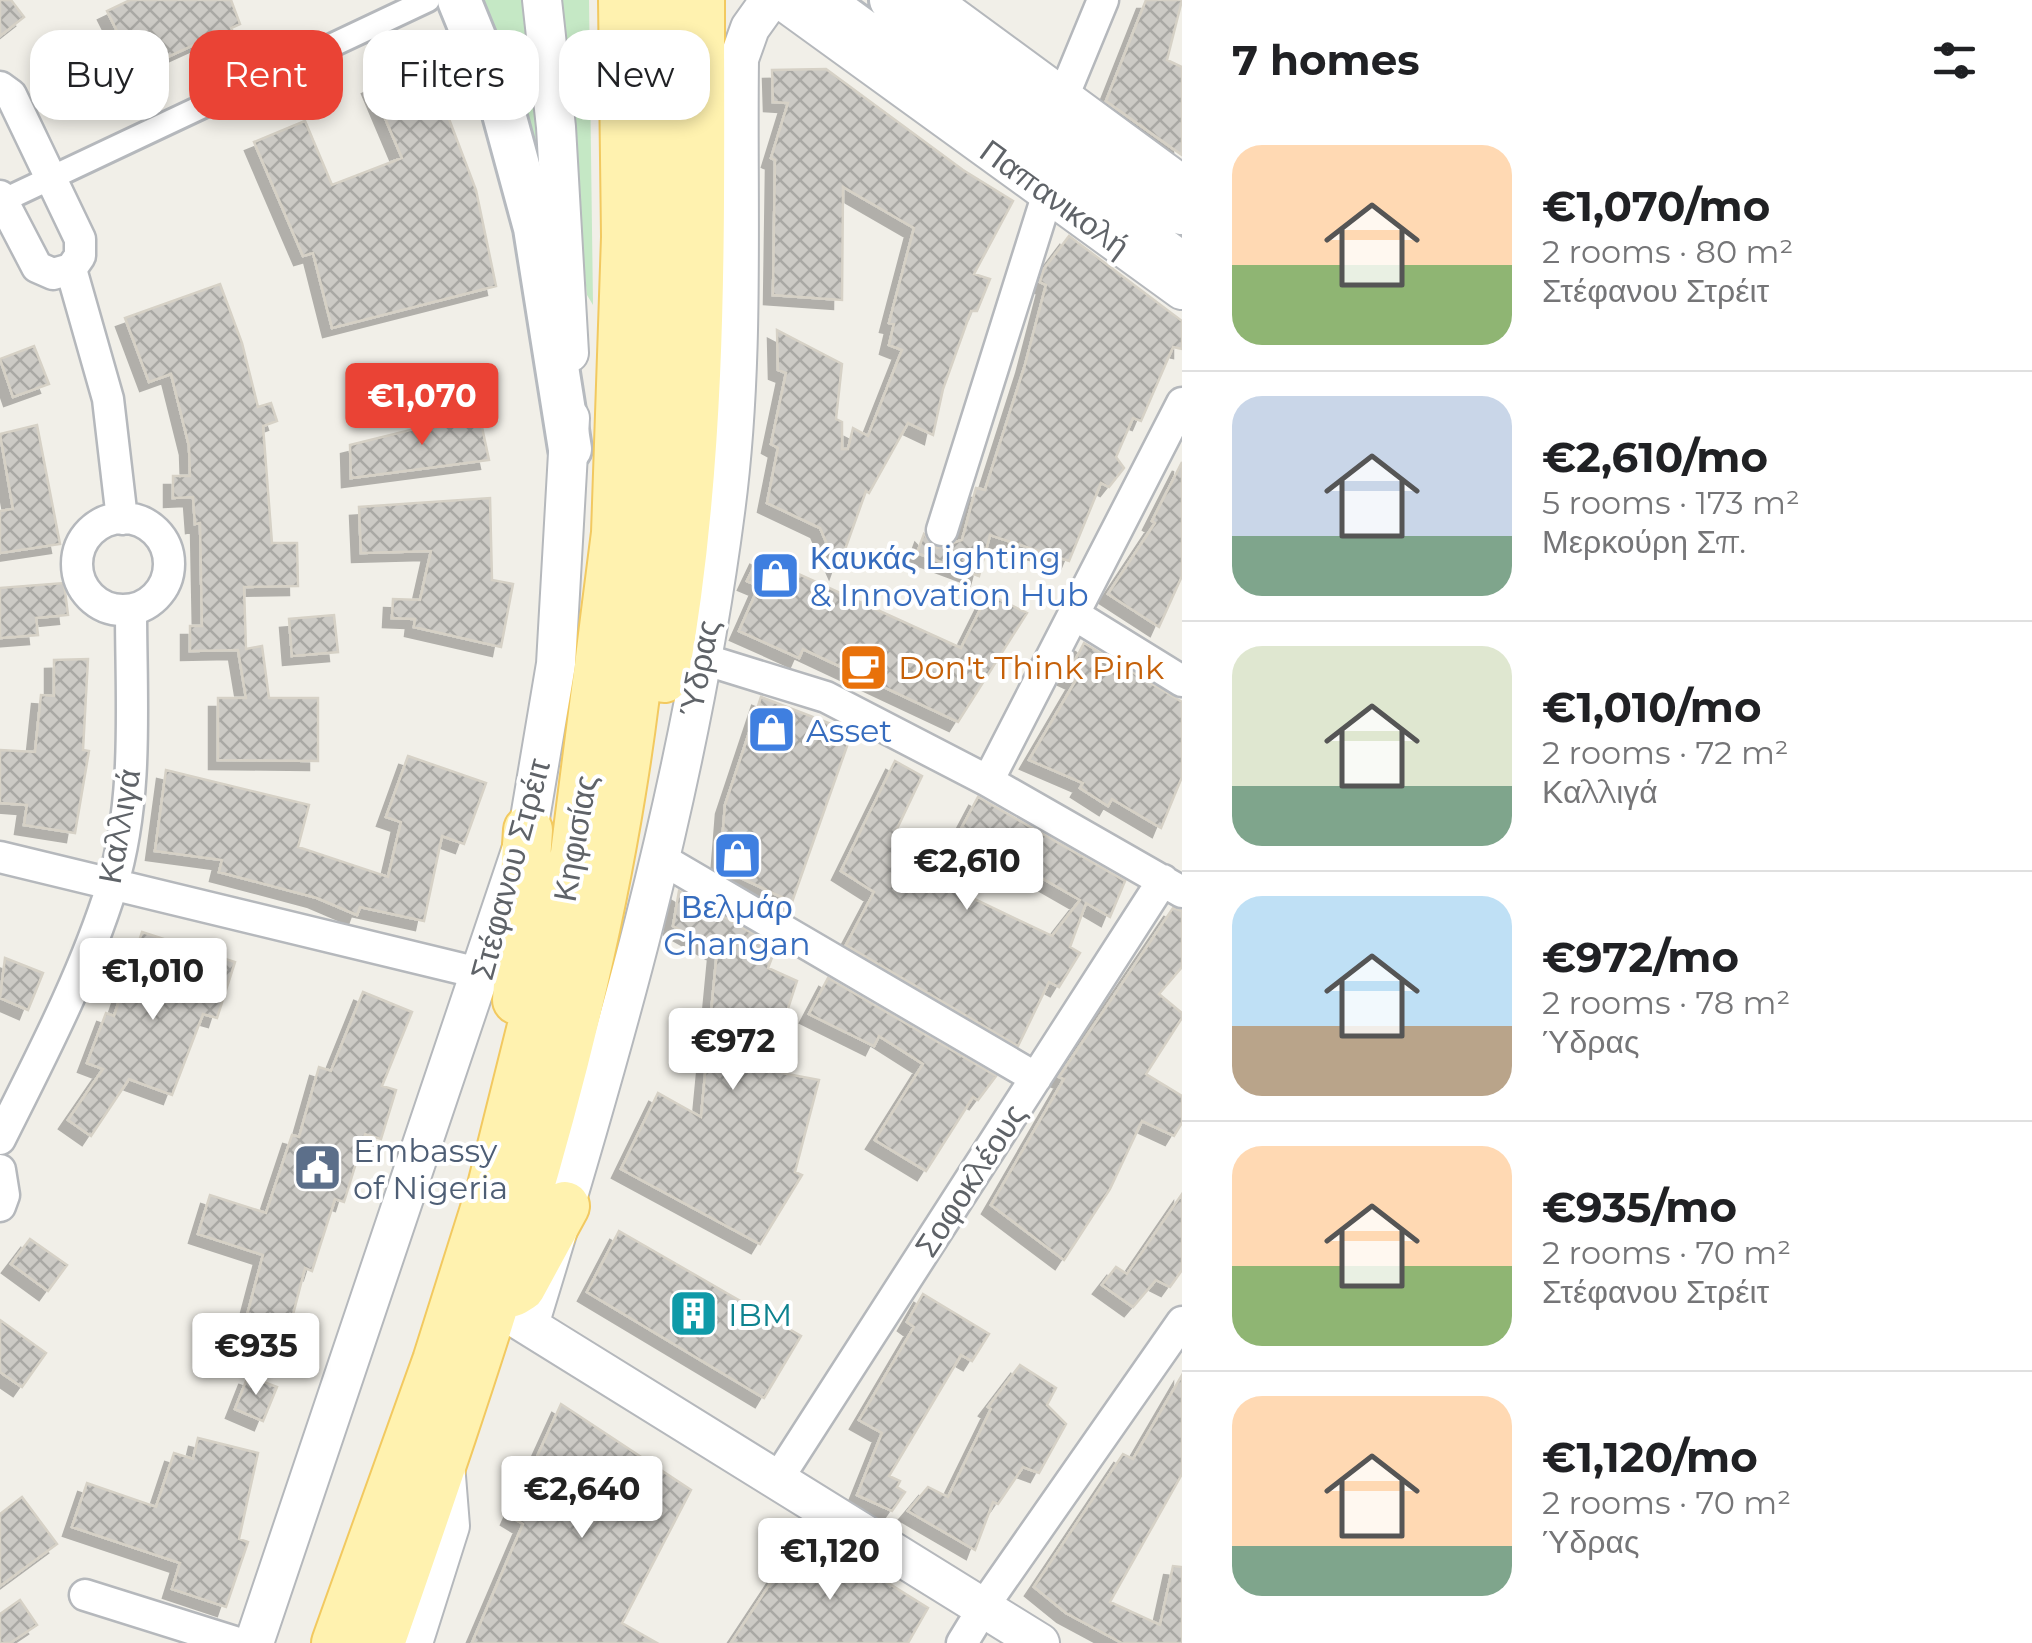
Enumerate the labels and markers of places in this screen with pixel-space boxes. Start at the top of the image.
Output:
pin: €1,070 [341,363,503,448]
place label: Καυκάς Lighting & Innovation Hub [810,538,1089,614]
shop icon: Καυκάς Lighting & Innovation Hub [749,549,801,601]
cafe icon: Don't Think Pink [837,641,889,693]
place label: Don't Think Pink [898,648,1164,687]
shop icon: Asset [745,704,797,756]
place label: Asset [806,711,892,750]
pin: €2,610 [886,828,1048,913]
shop icon: Βελμάρ Changan [711,830,763,882]
place label: Βελμάρ Changan [663,887,811,963]
pin: €1,010 [72,938,234,1023]
pin: €972 [674,1008,792,1093]
place label: Embassy of Nigeria [353,1131,508,1207]
public building icon: Embassy of Nigeria [292,1142,344,1194]
building icon: IBM [667,1288,719,1340]
place label: IBM [728,1295,792,1334]
pin: €935 [197,1313,315,1398]
pin: €2,640 [501,1456,663,1541]
pin: €1,120 [749,1518,911,1603]

